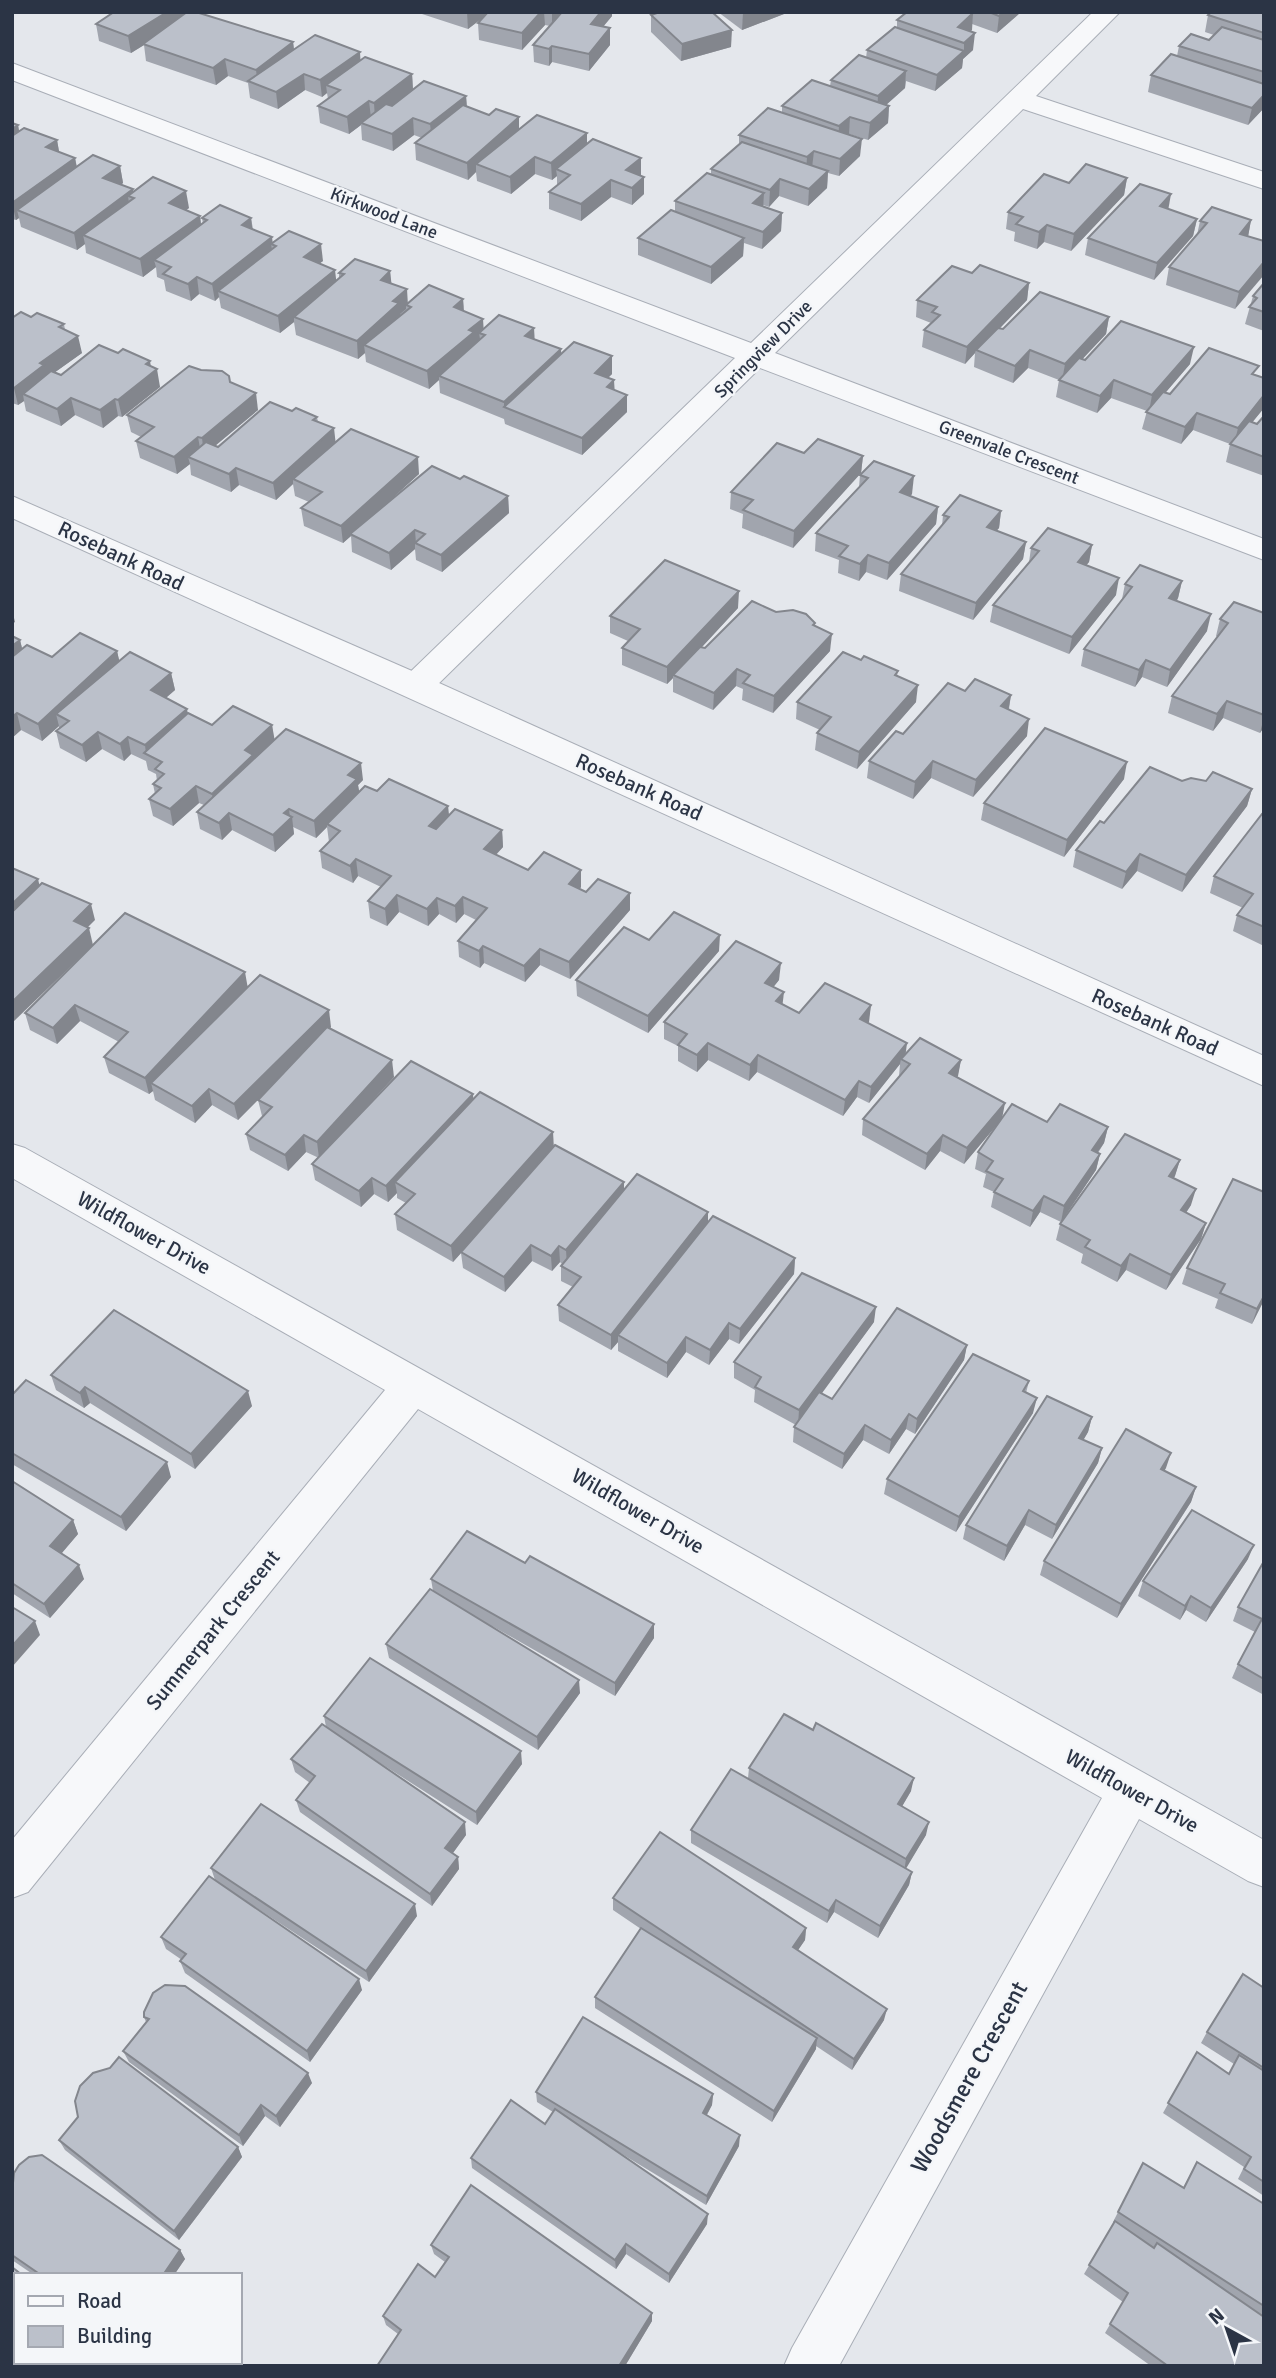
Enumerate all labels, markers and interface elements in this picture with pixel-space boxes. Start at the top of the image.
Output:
street label: Kirkwood Lane [327,182,441,244]
street label: Springview Drive [709,295,817,403]
street label: Greenvale Crescent [936,415,1082,489]
street label: Rosebank Road [54,515,188,597]
street label: Rosebank Road [571,747,707,827]
street label: Rosebank Road [1087,982,1223,1062]
street label: Wildflower Drive [73,1186,215,1280]
street label: Wildflower Drive [567,1463,709,1559]
street label: Summerpark Crescent [140,1545,286,1715]
street label: Wildflower Drive [1061,1744,1203,1838]
street label: Woodsmere Crescent [904,1976,1034,2178]
legend [14,2273,242,2364]
text: Road [77,2288,122,2314]
north arrow [1192,2294,1262,2364]
text: N [1204,2303,1229,2330]
text: Building [77,2323,152,2349]

